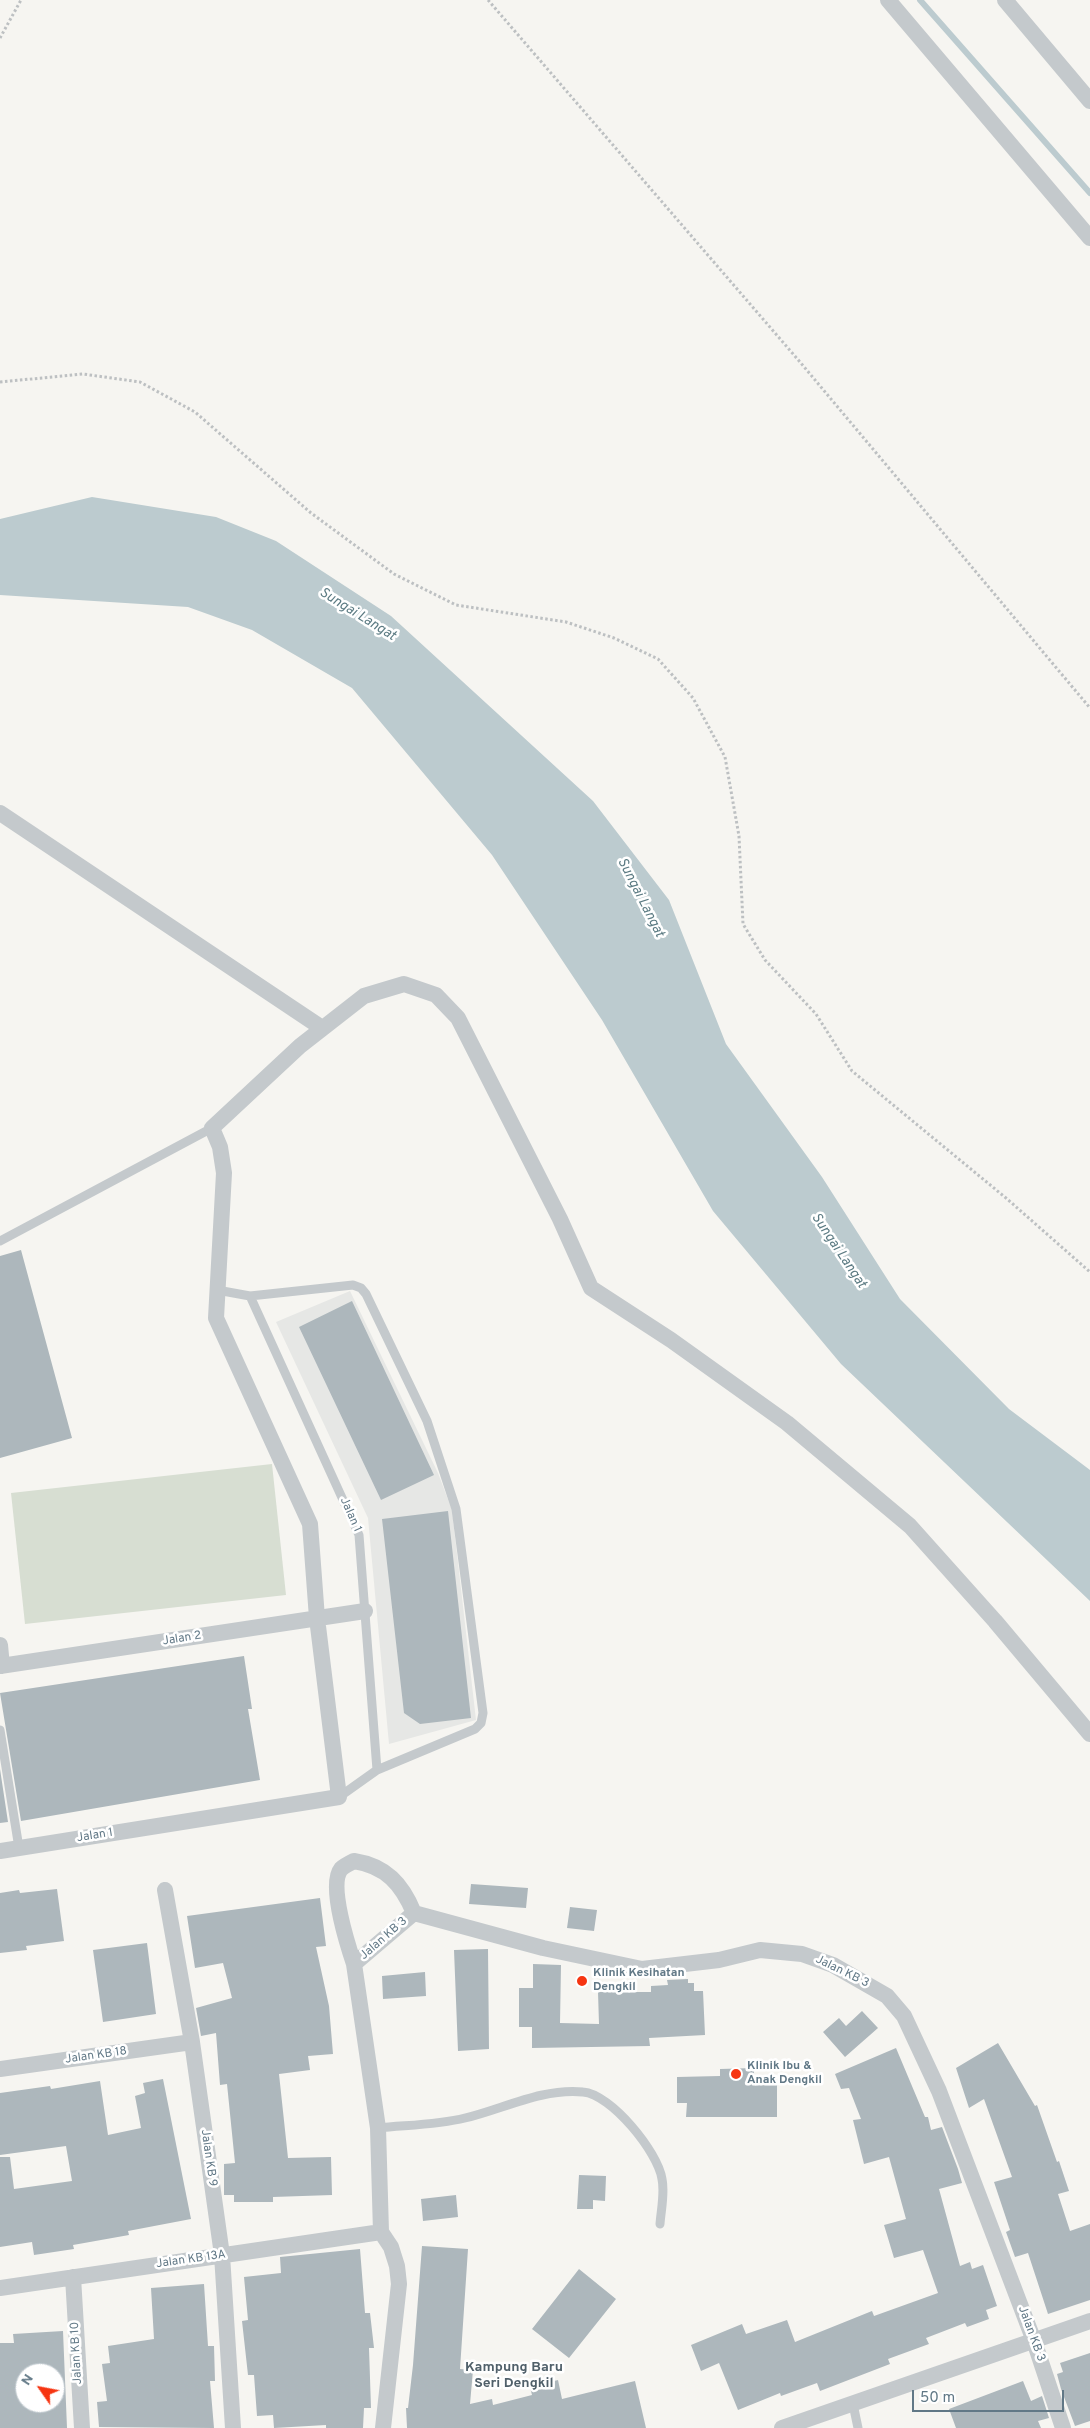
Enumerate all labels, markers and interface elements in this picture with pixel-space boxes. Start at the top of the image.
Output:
water label: Sungai Langat [316,585,398,645]
water label: Sungai Langat [613,855,667,941]
water label: Sungai Langat [807,1210,869,1292]
street label: Jalan 1 [336,1495,364,1535]
street label: Jalan 2 [161,1629,203,1649]
street label: Jalan 1 [76,1826,114,1846]
street label: Jalan KB 3 [357,1915,411,1963]
street label: Jalan KB 3 [813,1953,871,1991]
place label: Klinik Kesihatan Dengkil [593,1967,685,1995]
marker: Klinik Kesihatan Dengkil [575,1974,589,1988]
street label: Jalan KB 18 [64,2045,128,2067]
place label: Klinik Ibu & Anak Dengkil [747,2060,822,2088]
marker: Klinik Ibu & Anak Dengkil [729,2067,743,2081]
street label: Jalan KB 9 [197,2128,219,2188]
street label: Jalan KB 13A [155,2248,227,2272]
street label: Jalan KB 3 [1014,2304,1048,2364]
street label: Jalan KB 10 [68,2321,86,2385]
district label: Kampung Baru Seri Dengkil [465,2360,563,2392]
north arrow [15,2363,65,2413]
text: N [18,2371,38,2389]
scale bar [915,2380,1068,2412]
text: 50 m [920,2389,955,2408]

